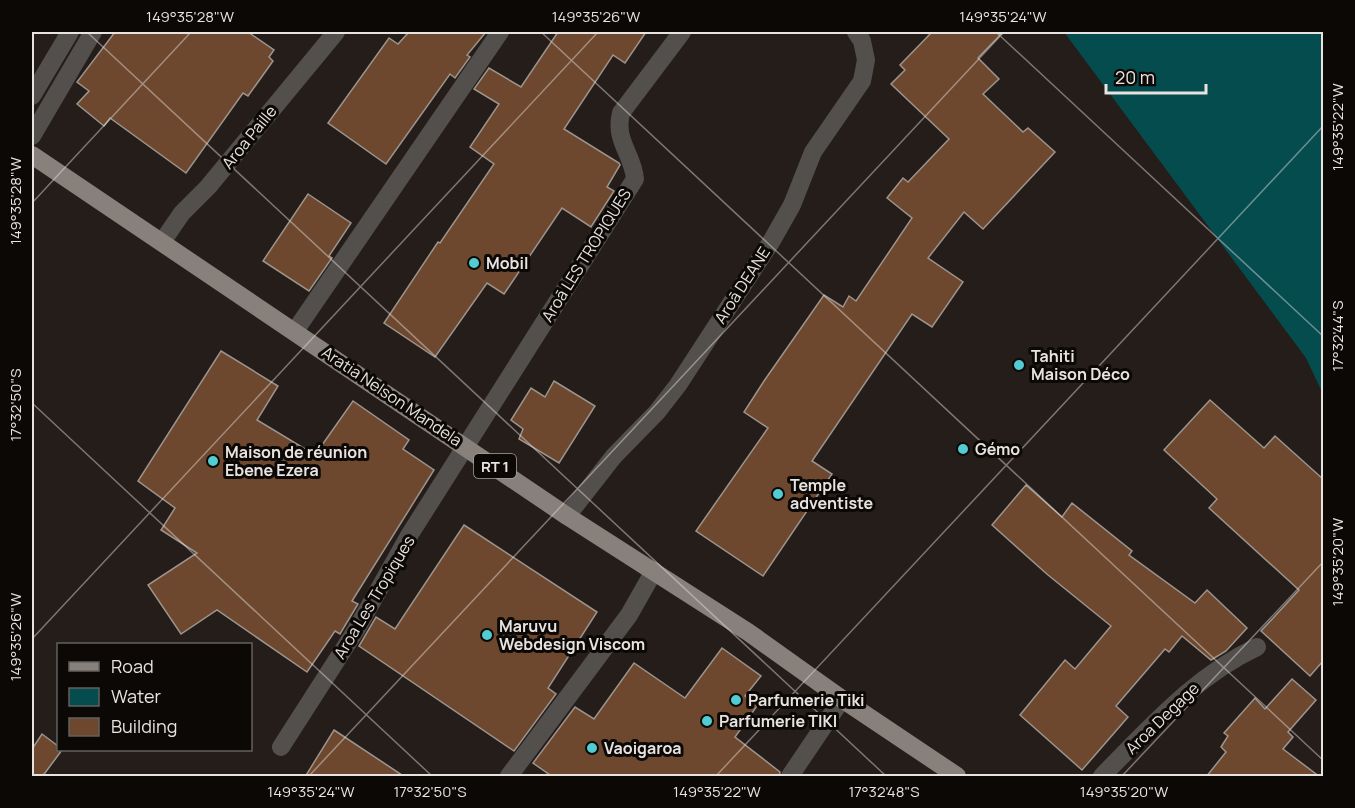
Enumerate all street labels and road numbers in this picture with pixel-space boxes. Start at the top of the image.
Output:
street label: Aroa Paille [217,101,281,173]
street label: Aroā LES TROPIQUES [536,184,636,326]
street label: Aroā DEANE [709,242,775,328]
street label: Aratia Nelson Mandela [318,341,466,451]
road number: RT 1 [474,454,516,478]
street label: Aroa Les Tropiques [328,531,420,663]
street label: Aroa Degage [1120,677,1204,759]

